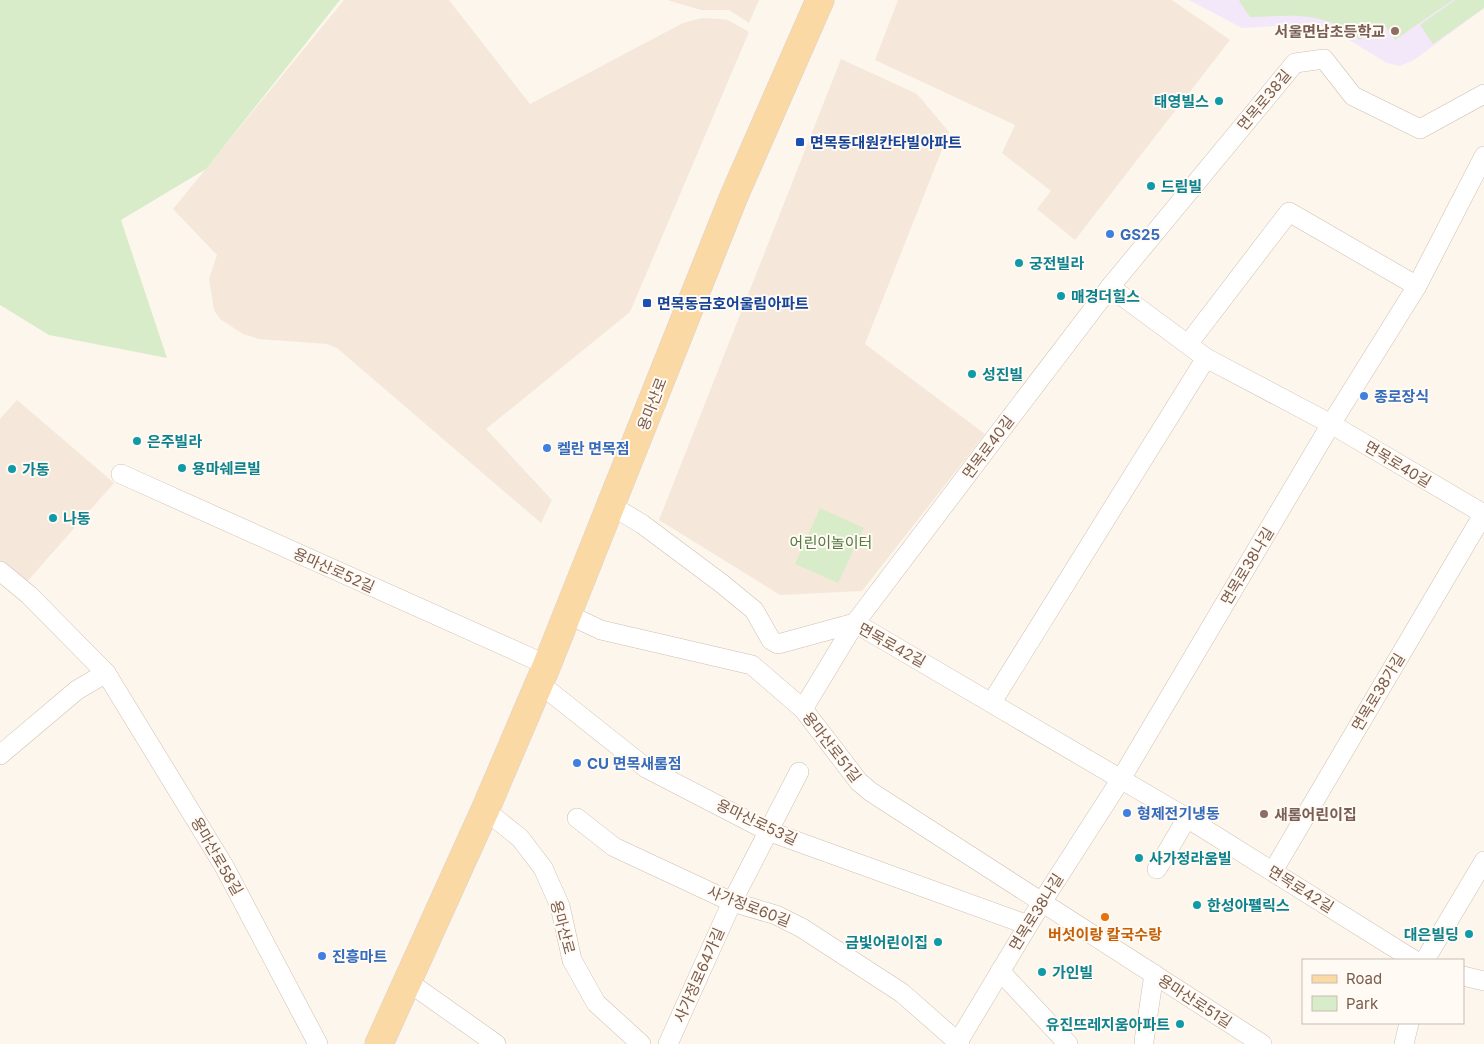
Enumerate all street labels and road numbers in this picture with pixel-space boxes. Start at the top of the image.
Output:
street label: 면목로38길 [1233,66,1295,134]
street label: 용마산로 [633,375,671,433]
street label: 면목로40길 [958,412,1018,482]
street label: 면목로40길 [1361,437,1435,491]
street label: 면목로38나길 [1216,524,1278,608]
street label: 용마산로52길 [290,544,378,596]
street label: 면목로42길 [855,619,929,671]
street label: 면목로38가길 [1347,650,1409,734]
street label: 용마산로51길 [799,708,865,786]
street label: 용마산로53길 [713,795,801,849]
street label: 용마산로58길 [187,813,247,899]
street label: 면목로42길 [1265,861,1337,917]
street label: 면목로38나길 [1005,870,1067,954]
street label: 사가정로60길 [705,881,793,931]
street label: 용마산로 [547,898,579,956]
street label: 사가정로64가길 [670,925,728,1025]
street label: 용마산로51길 [1155,970,1235,1032]

